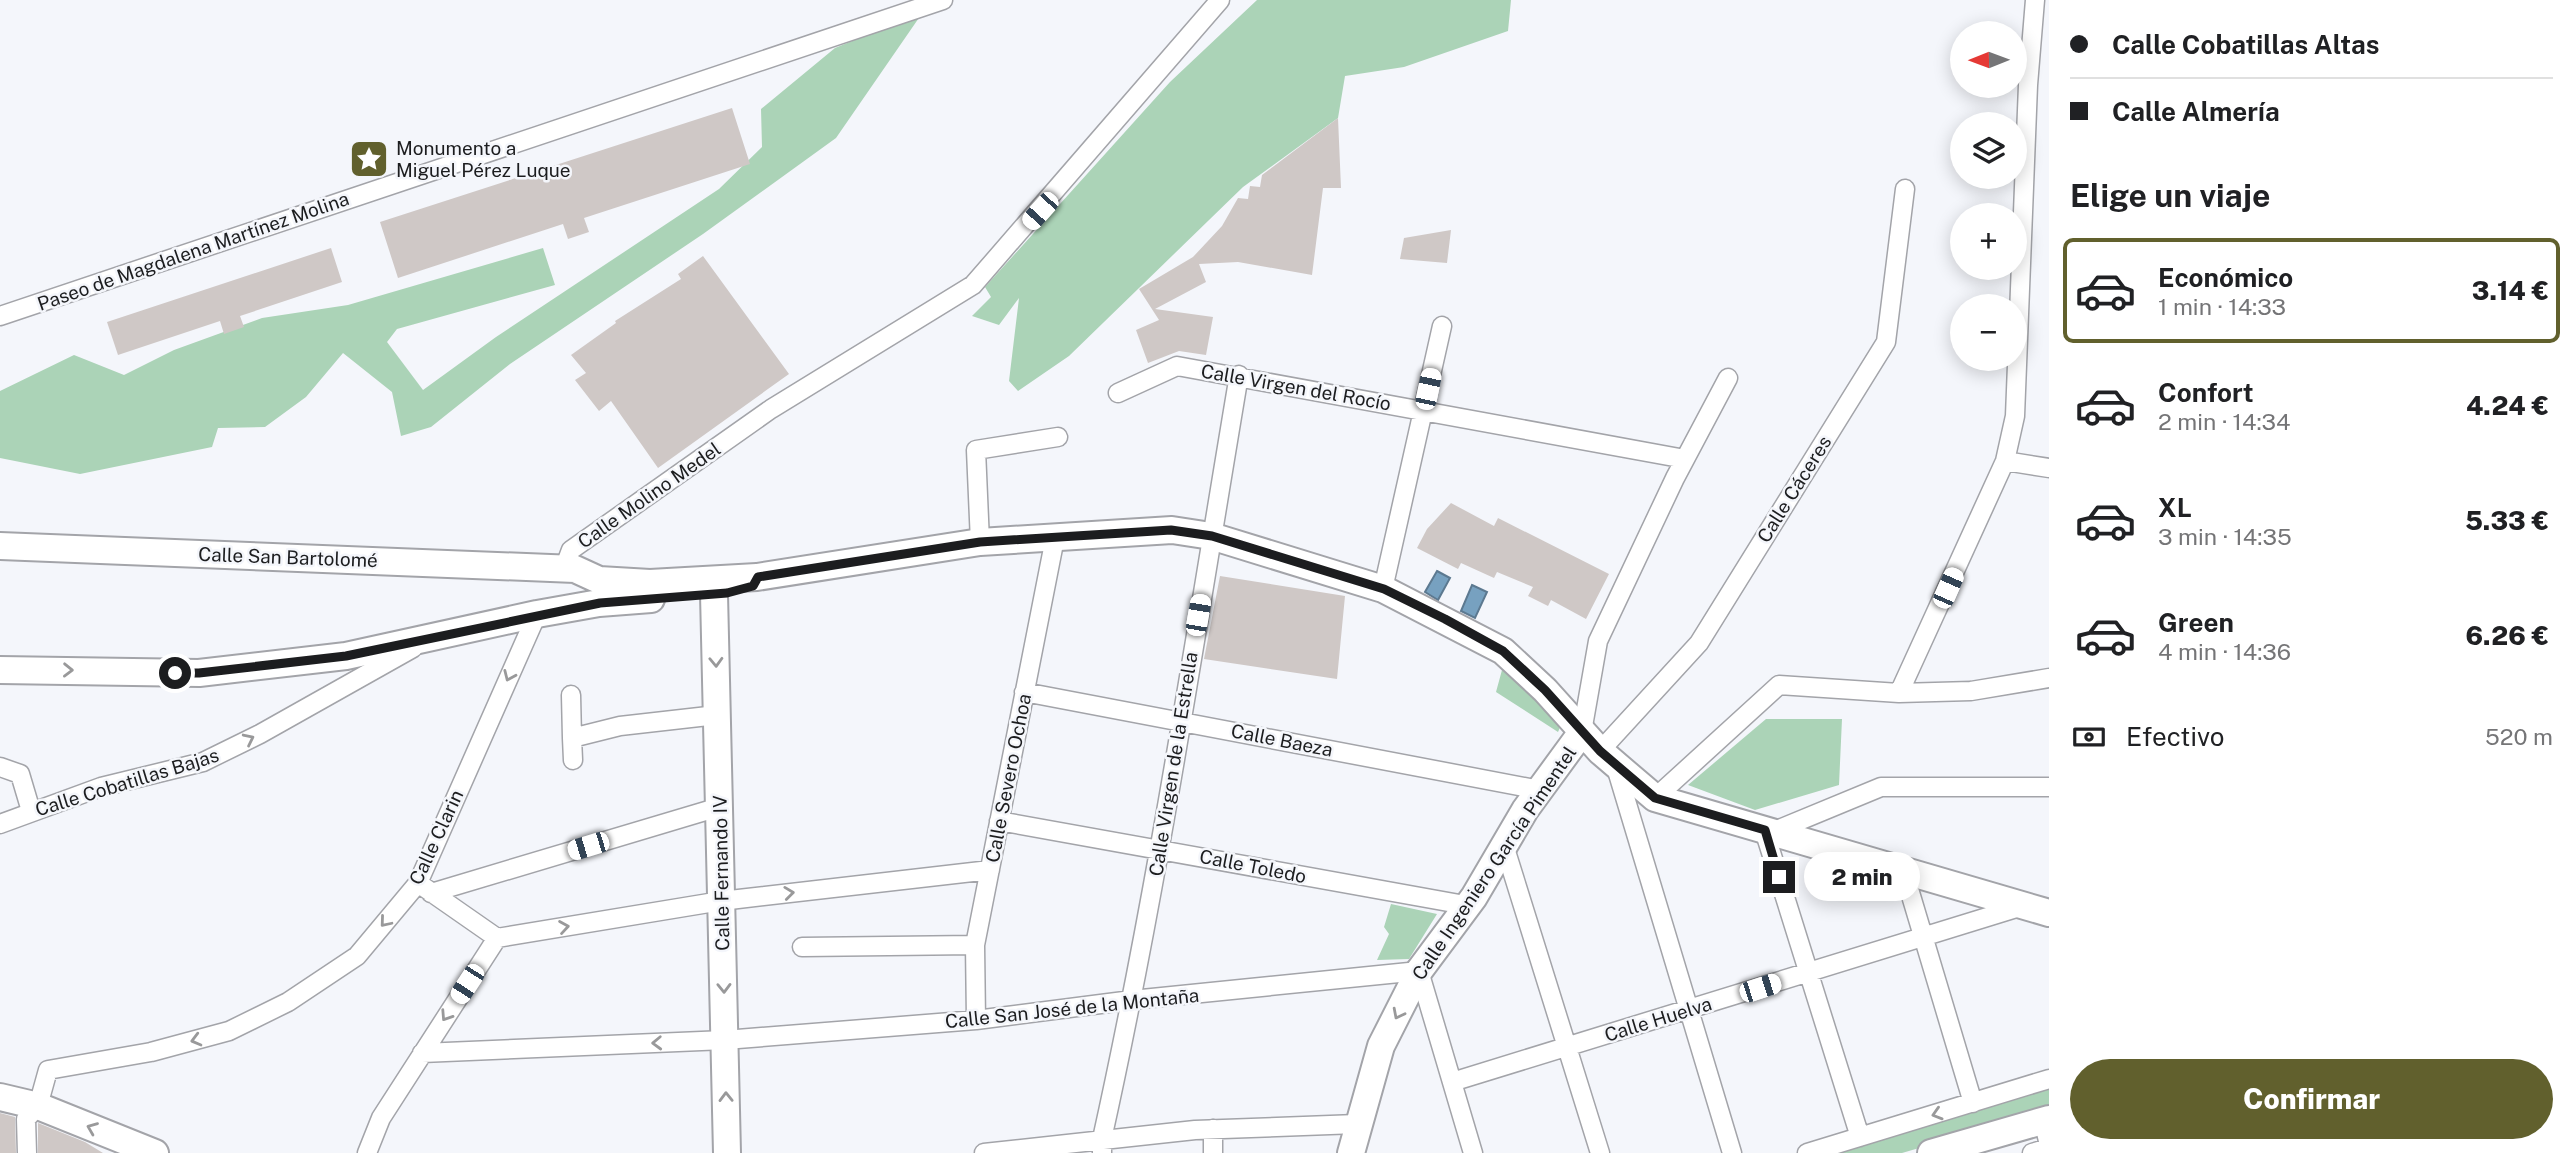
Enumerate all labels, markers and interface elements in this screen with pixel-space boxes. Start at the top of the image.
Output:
north arrow [1950,21,2026,98]
map controls [1950,21,2027,371]
text: Calle Cobatillas Altas [2112,29,2379,60]
text: Calle Almería [2112,96,2280,127]
button: layers [1950,112,2027,189]
place label: Monumento a Miguel Pérez Luque [396,137,571,181]
place icon: Monumento a Miguel Pérez Luque [348,138,390,180]
text: Elige un viaje [2070,177,2270,214]
street label: Paseo de Magdalena Martínez Molina [34,187,352,315]
car [1019,188,1062,234]
button: + [1950,203,2027,280]
icon: car [2074,259,2137,322]
text: Económico [2158,262,2293,293]
text: 3.14 € [2472,275,2549,306]
text: 1 min · 14:33 [2158,293,2286,320]
button: − [1950,294,2027,371]
street label: Calle Virgen del Rocío [1199,359,1393,415]
car [1414,366,1443,412]
icon: car [2074,374,2137,437]
text: Confort [2158,377,2254,408]
text: 4.24 € [2466,390,2549,421]
text: 2 min · 14:34 [2158,408,2291,435]
street label: Calle Cáceres [1752,432,1836,546]
street label: Calle Molino Medel [574,438,724,552]
icon: car [2074,489,2137,552]
text: XL [2158,492,2192,523]
text: 5.33 € [2465,505,2549,536]
text: 3 min · 14:35 [2158,523,2292,550]
street label: Calle San Bartolomé [198,543,378,571]
car [1930,565,1967,611]
car [1185,592,1212,638]
icon: car [2074,604,2137,667]
text: Green [2158,607,2234,638]
text: 6.26 € [2466,620,2549,651]
text: 4 min · 14:36 [2158,638,2291,665]
street label: Calle Virgen de la Estrella [1144,650,1202,878]
route start [159,657,191,689]
one-way arrow [708,657,723,668]
one-way arrow [63,662,74,678]
one-way arrow [503,669,517,682]
street label: Calle Severo Ochoa [981,692,1035,864]
icon: cash [2070,718,2108,756]
street label: Calle Baeza [1229,719,1335,761]
text: Efectivo [2126,721,2224,752]
text: 520 m [2485,723,2553,750]
one-way arrow [242,734,255,748]
street label: Calle Ingeniero García Pimentel [1407,742,1581,984]
street label: Calle Cobatillas Bajas [33,744,221,820]
street label: Calle Clarin [404,786,468,888]
street label: Calle Fernando IV [709,795,733,951]
car [565,830,612,862]
street label: Calle Toledo [1198,845,1308,887]
callout: 2 min [1803,852,1919,902]
route end [1763,861,1795,893]
text: 2 min [1831,863,1893,890]
one-way arrow [783,886,795,901]
one-way arrow [381,914,394,926]
one-way arrow [558,920,570,935]
car [447,961,488,1007]
car [1737,972,1784,1004]
one-way arrow [716,982,731,993]
street label: Calle San José de la Montaña [944,984,1200,1032]
street label: Calle Huelva [1602,992,1714,1046]
one-way arrow [1392,1007,1406,1019]
one-way arrow [442,1008,455,1021]
one-way arrow [190,1032,202,1046]
one-way arrow [651,1036,662,1051]
button: Confirmar [2070,1059,2553,1139]
one-way arrow [718,1091,734,1101]
one-way arrow [1931,1105,1943,1120]
one-way arrow [86,1122,98,1136]

